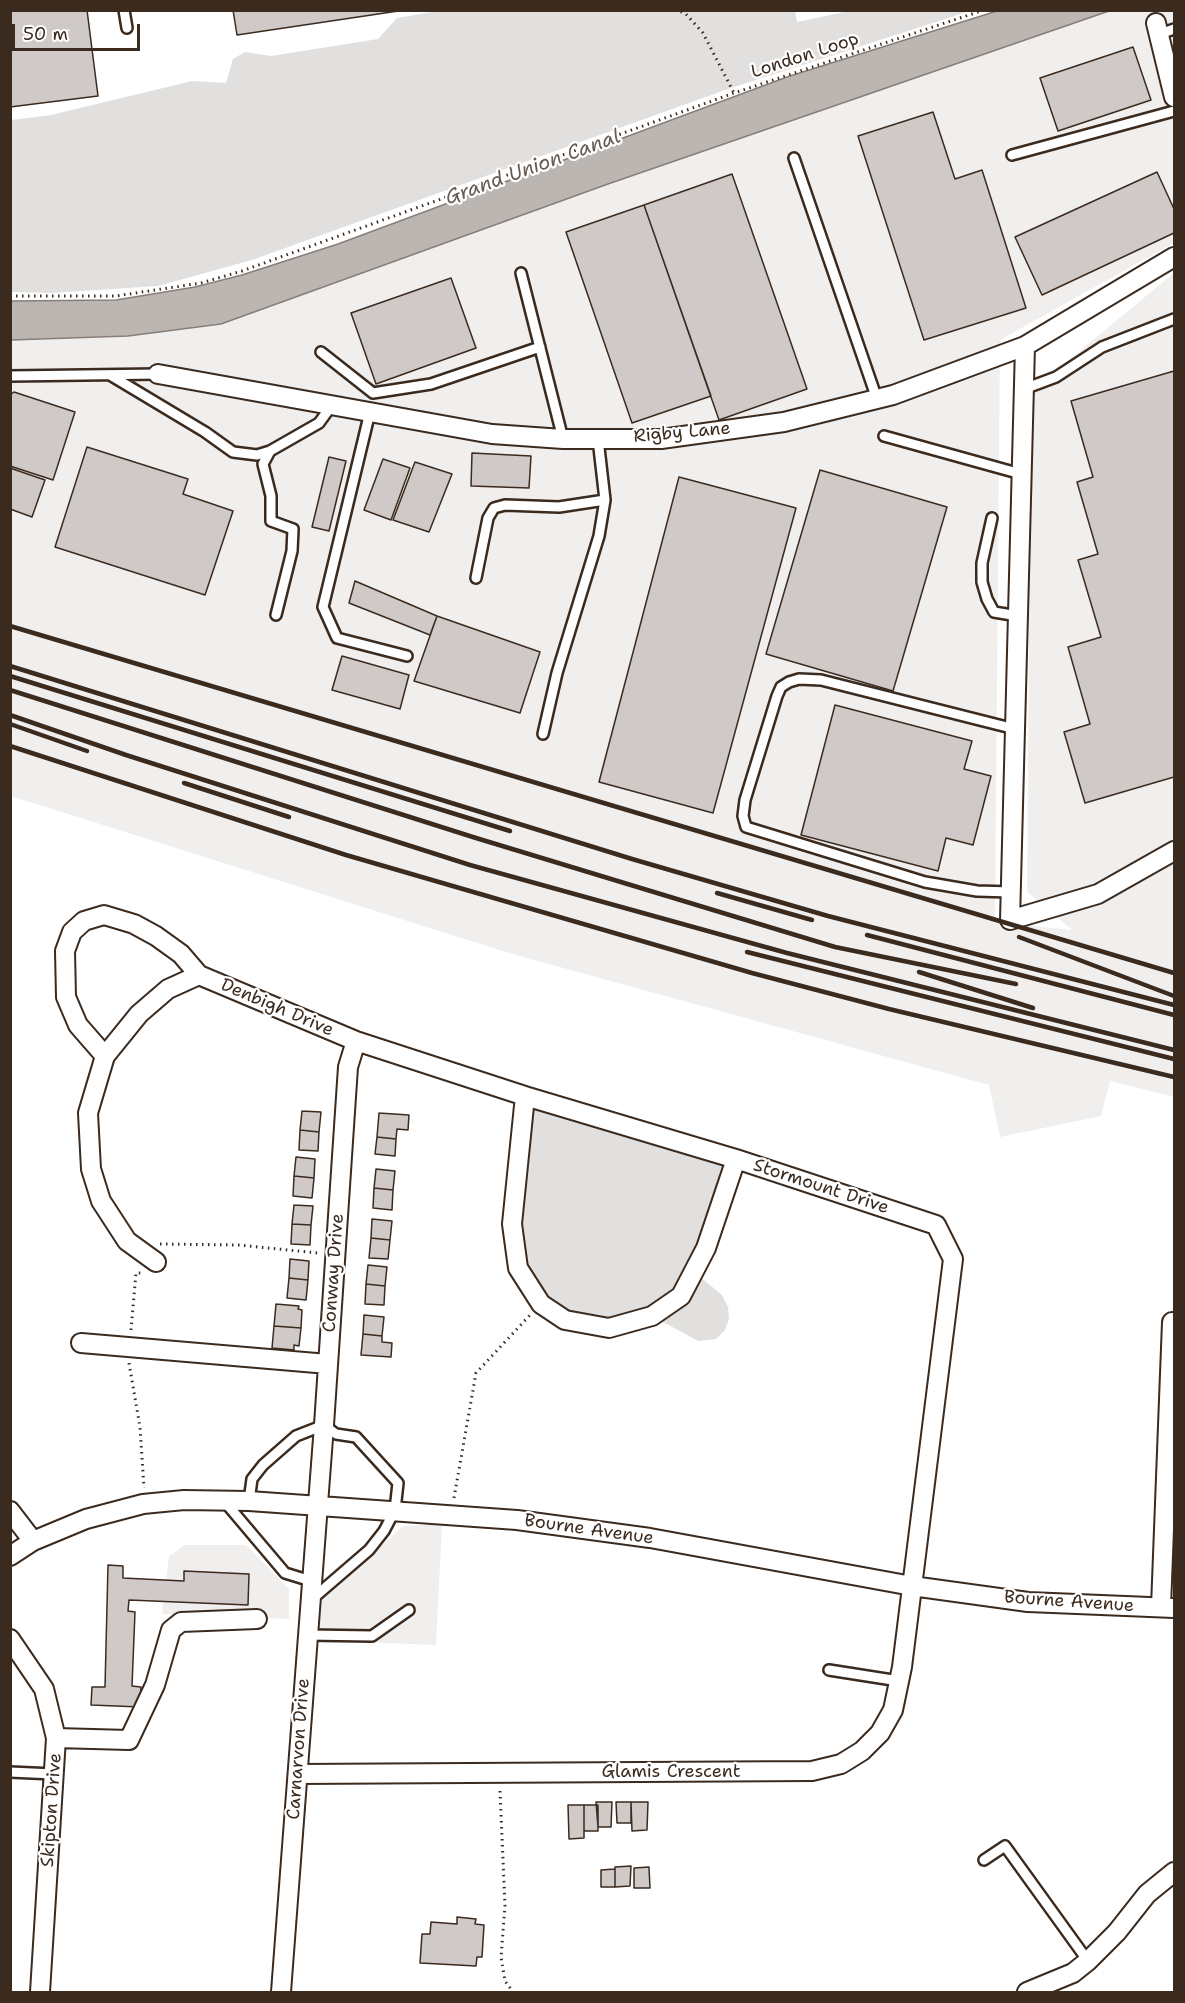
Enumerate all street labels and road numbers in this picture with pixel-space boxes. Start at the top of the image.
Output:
street label: London Loop [748,28,862,84]
street label: Rigby Lane [633,418,731,448]
street label: Denbigh Drive [217,975,337,1041]
street label: Stormount Drive [750,1155,892,1219]
street label: Conway Drive [319,1213,349,1333]
street label: Bourne Avenue [523,1510,655,1550]
street label: Bourne Avenue [1003,1587,1135,1617]
street label: Carnarvon Drive [283,1678,315,1820]
street label: Skipton Drive [37,1752,67,1868]
street label: Glamis Crescent [601,1761,741,1783]

